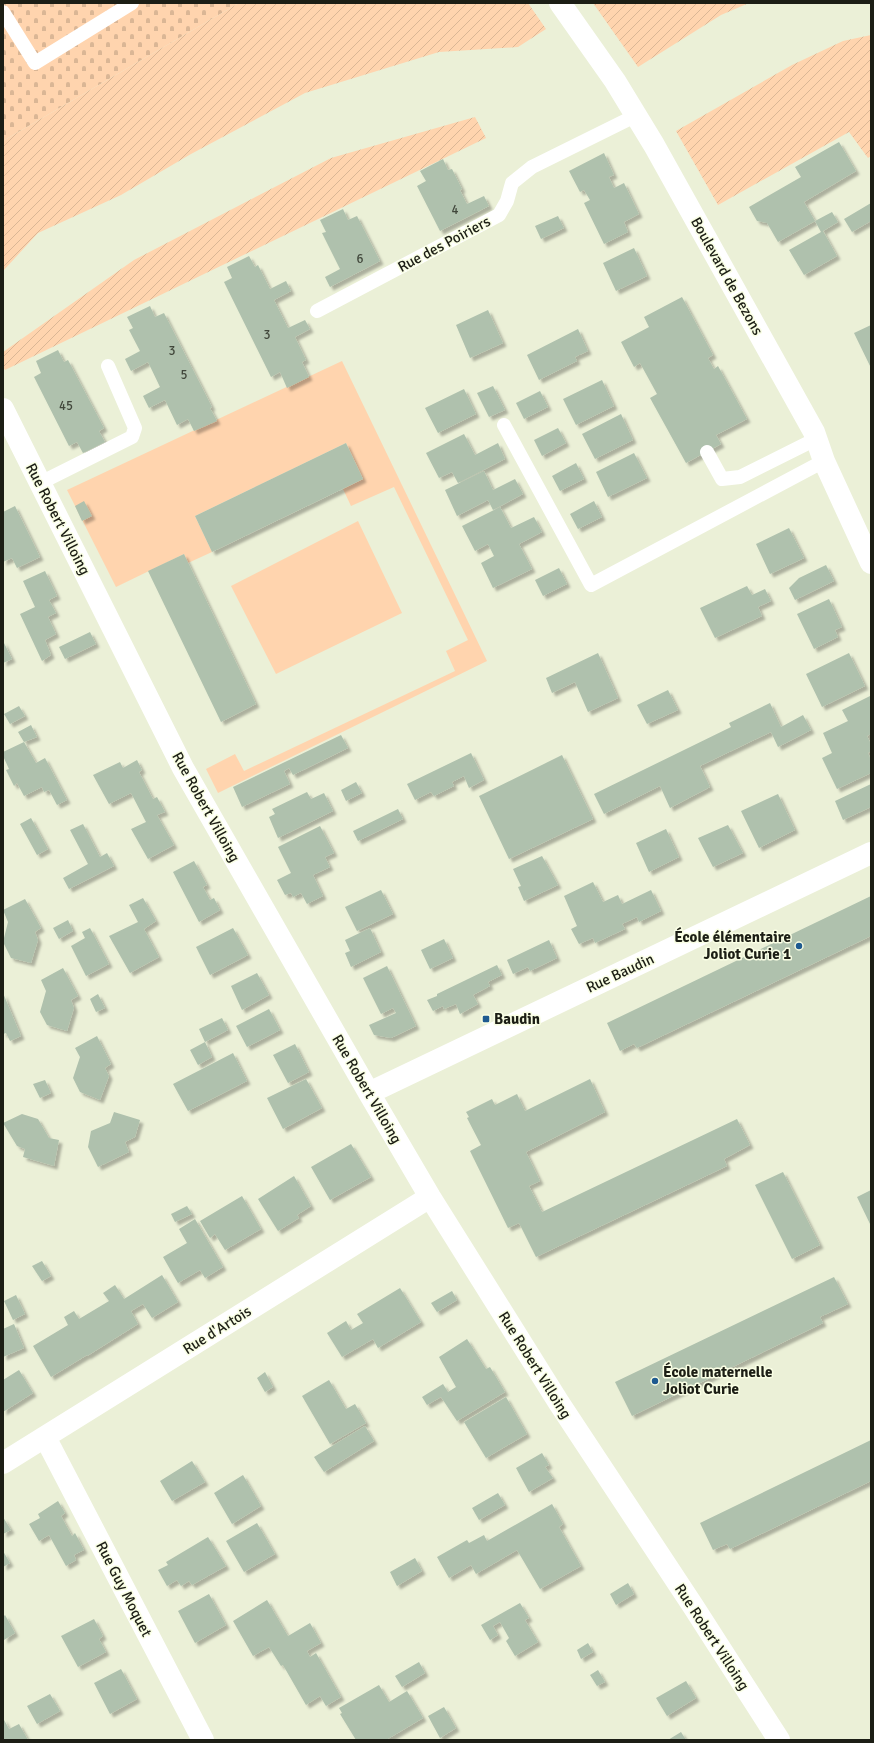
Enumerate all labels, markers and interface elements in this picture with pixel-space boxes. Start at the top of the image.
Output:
house number: 4 [451,202,459,218]
street label: Rue des Poiriers [395,212,494,276]
street label: Boulevard de Bezons [687,214,767,338]
house number: 6 [356,251,364,267]
house number: 3 [263,327,271,343]
house number: 3 [168,343,176,359]
house number: 5 [180,367,188,383]
house number: 45 [59,398,73,414]
street label: Rue Robert Villoing [22,460,94,578]
street label: Rue Robert Villoing [168,749,244,865]
place label: École élémentaire Joliot Curie 1 [674,927,791,963]
marker: École élémentaire Joliot Curie 1 [794,941,804,951]
street label: Rue Baudin [583,949,657,997]
place label: Baudin [494,1010,540,1028]
marker: Baudin [481,1014,491,1024]
street label: Rue Robert Villoing [328,1031,406,1147]
street label: Rue d'Artois [179,1302,255,1358]
street label: Rue Robert Villoing [495,1308,575,1422]
place label: École maternelle Joliot Curie [663,1362,772,1398]
marker: École maternelle Joliot Curie [650,1376,660,1386]
street label: Rue Guy Moquet [92,1538,156,1640]
street label: Rue Robert Villoing [671,1580,753,1694]

